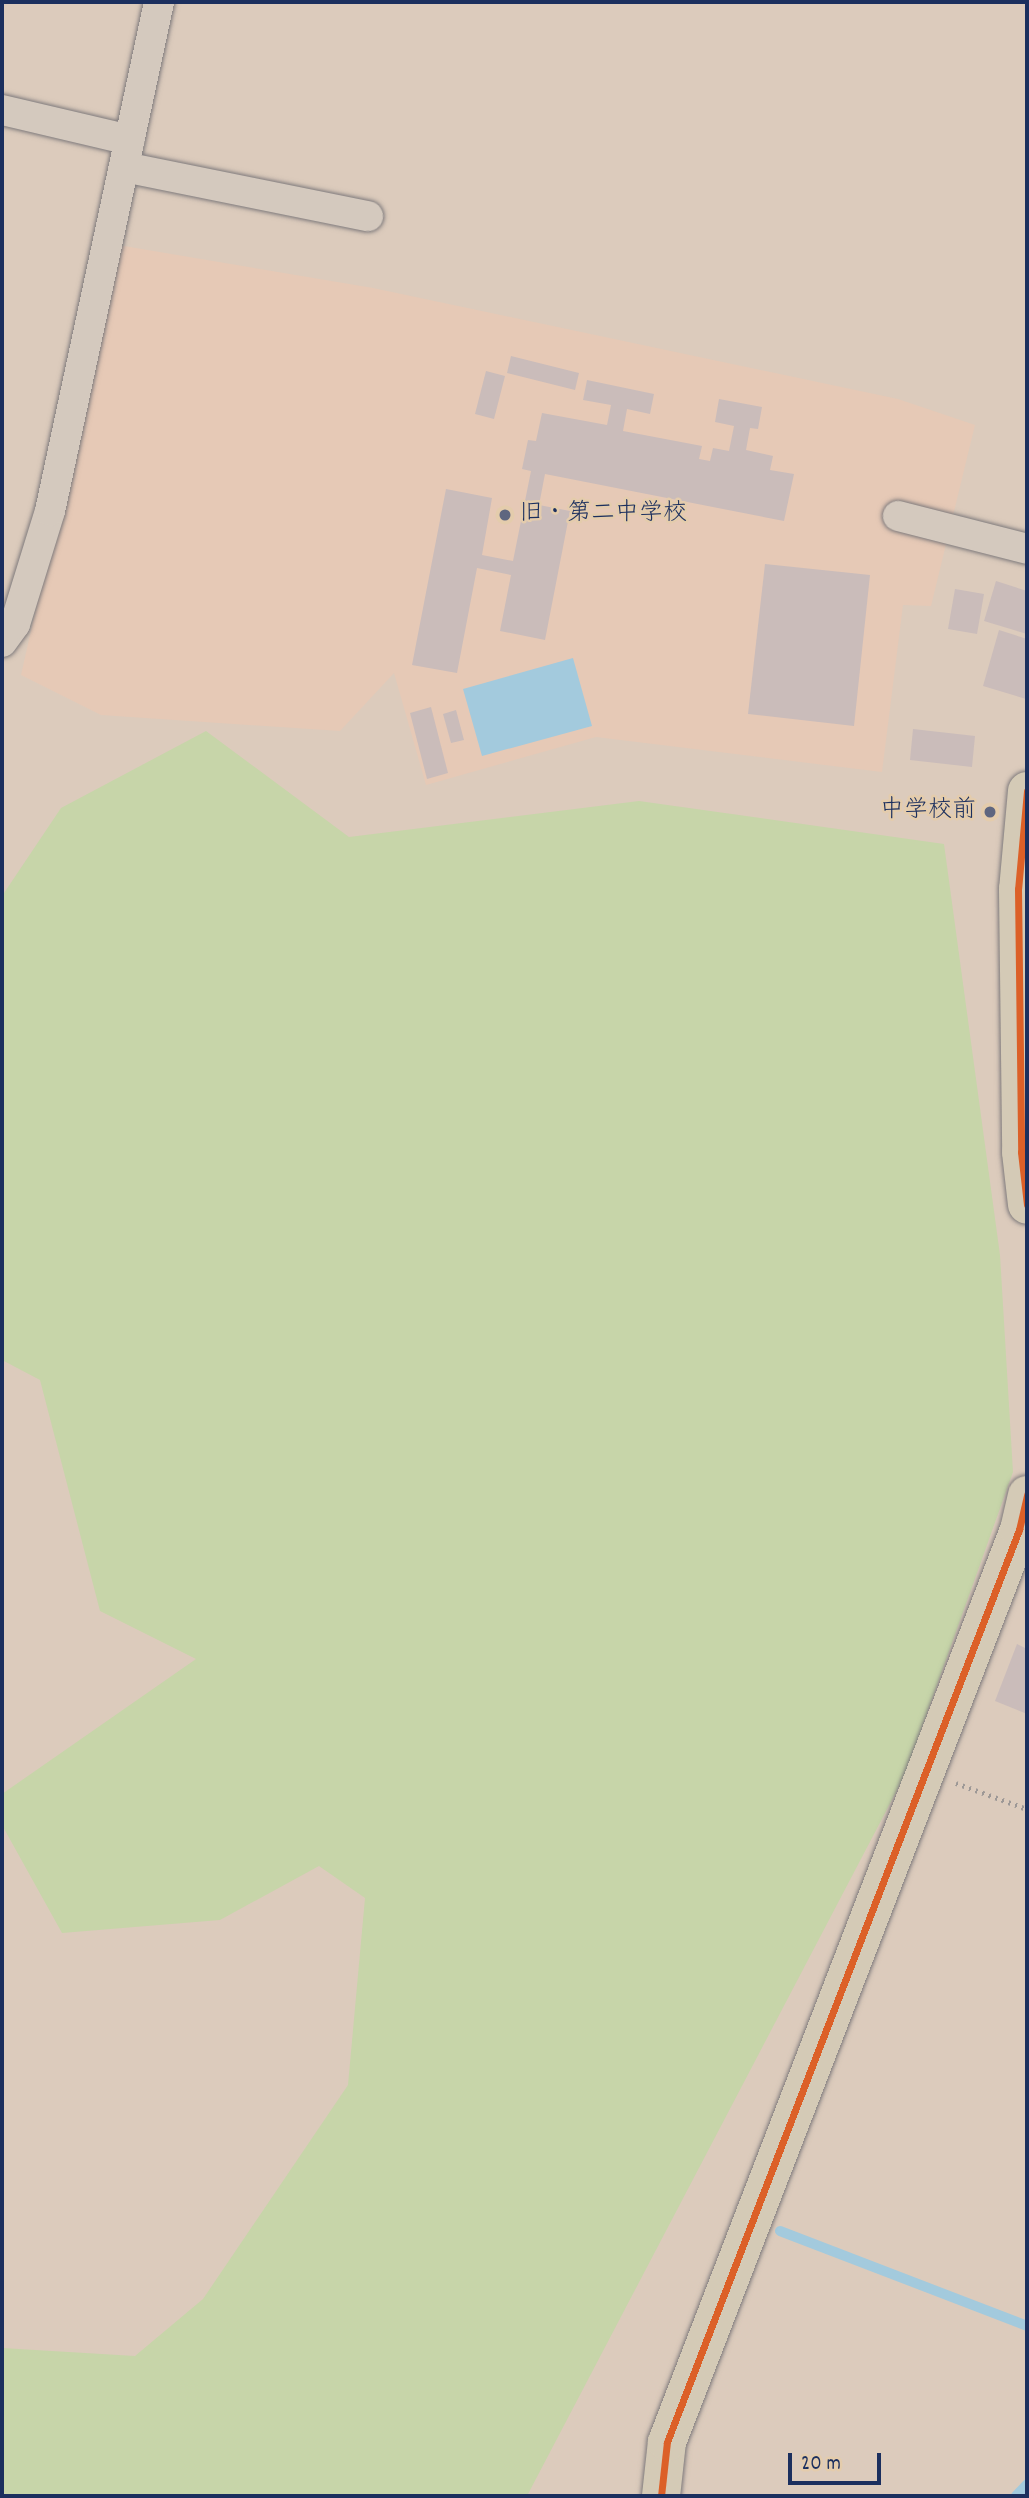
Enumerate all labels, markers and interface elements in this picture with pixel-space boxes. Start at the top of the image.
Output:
place label: 旧・第二中学校 [519,501,687,529]
marker: 旧・第二中学校 [497,507,513,523]
place label: 中学校前 [880,798,976,826]
marker: 中学校前 [982,804,998,820]
scale bar [791,2438,884,2482]
text: 20 m [801,2450,841,2480]

